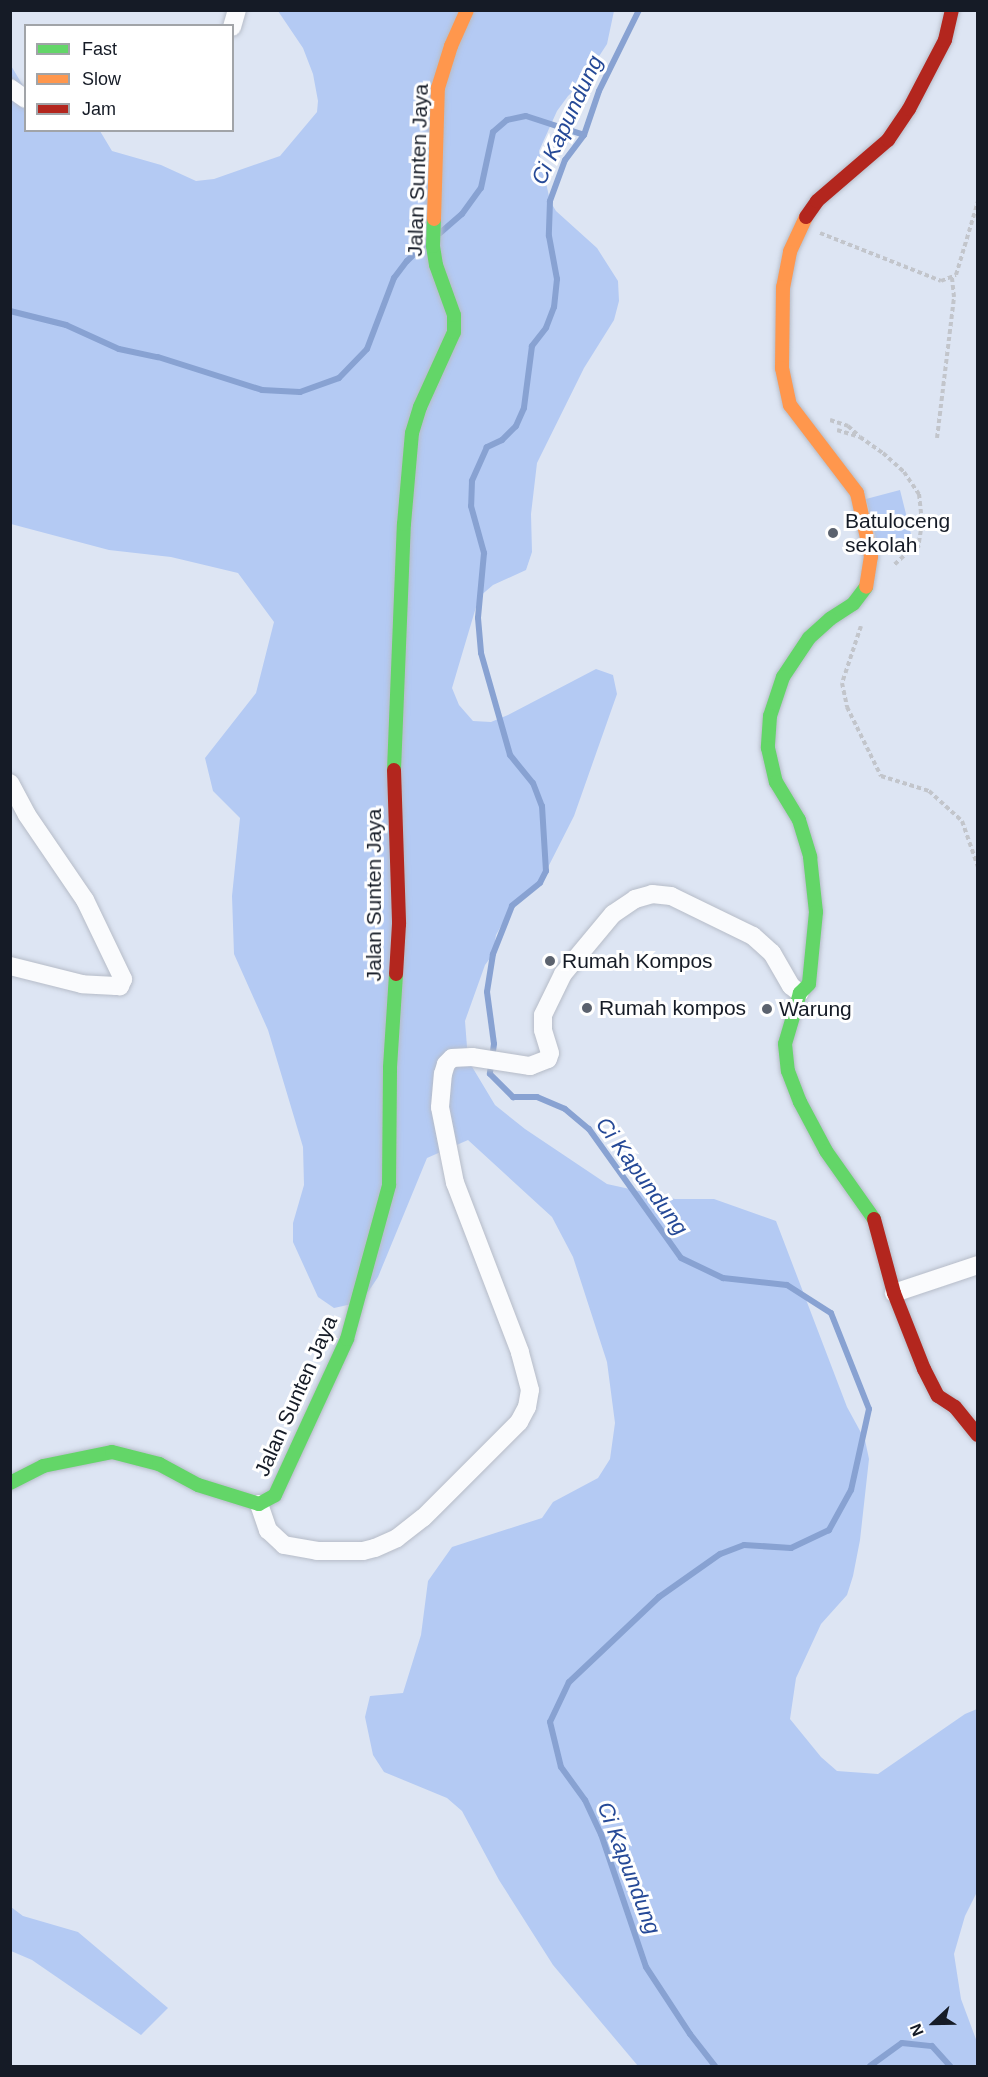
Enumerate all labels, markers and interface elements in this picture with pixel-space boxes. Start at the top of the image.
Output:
legend [24,24,234,132]
text: Fast [82,39,117,59]
water label: Ci Kapundung [526,51,608,189]
text: Slow [82,69,121,89]
street label: Jalan Sunten Jaya [402,83,434,257]
text: Jam [82,99,116,119]
place label: Batuloceng sekolah [845,508,950,558]
marker: Batuloceng sekolah [826,526,840,540]
street label: Jalan Sunten Jaya [361,809,387,981]
place label: Rumah Kompos [562,948,713,974]
marker: Rumah Kompos [543,954,557,968]
place label: Rumah kompos [599,995,746,1021]
place label: Warung [779,996,852,1022]
marker: Rumah kompos [580,1001,594,1015]
marker: Warung [760,1002,774,1016]
water label: Ci Kapundung [590,1112,694,1240]
street label: Jalan Sunten Jaya [249,1312,343,1480]
water label: Ci Kapundung [592,1798,666,1938]
north arrow [904,1993,964,2053]
text: N [907,2021,927,2038]

